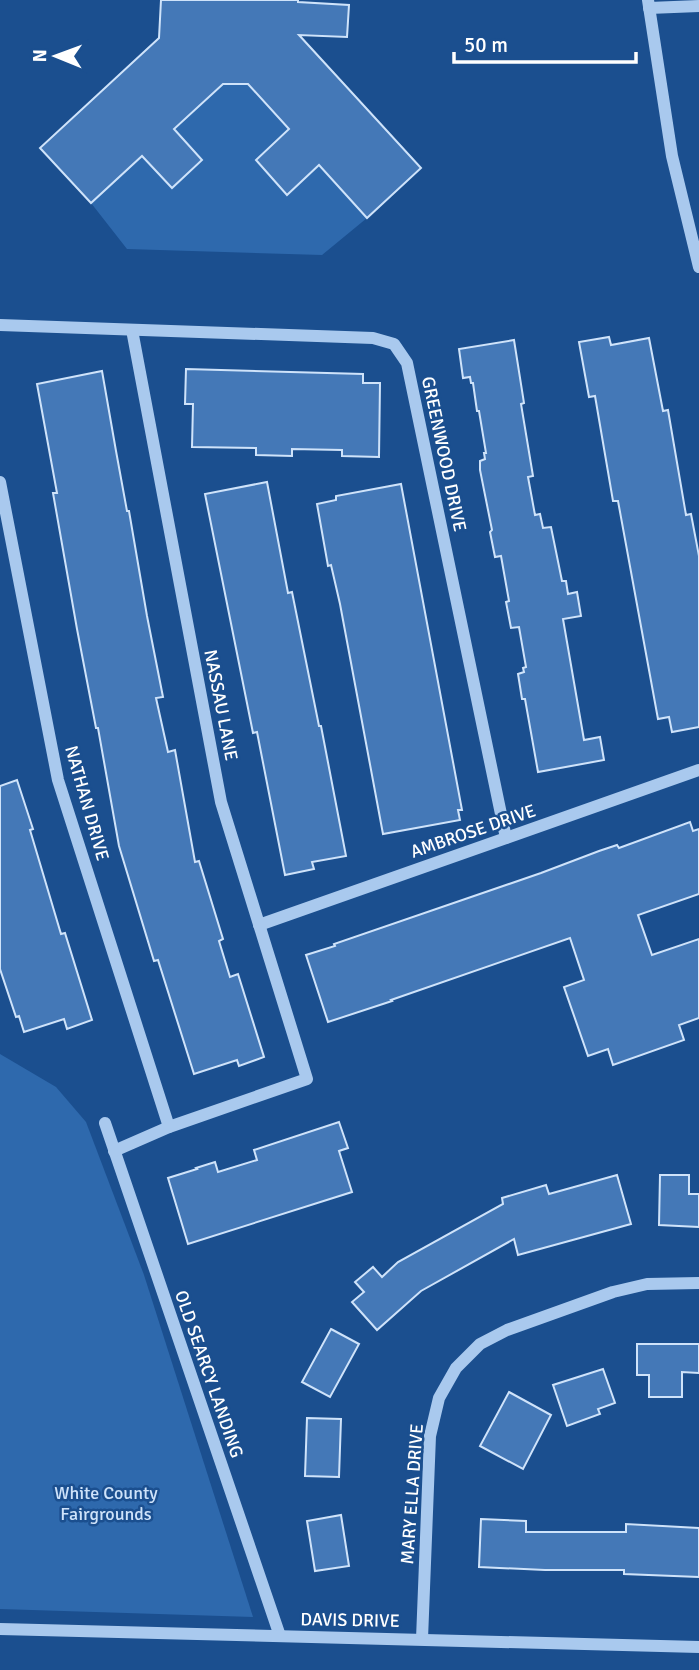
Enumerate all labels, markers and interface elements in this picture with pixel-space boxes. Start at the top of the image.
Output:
north arrow [21,21,91,91]
scale bar [454,21,636,65]
text: 50 m [464,32,508,58]
text: N [28,49,52,63]
street label: GREENWOOD DRIVE [417,375,471,533]
street label: NASSAU LANE [199,648,243,762]
street label: NATHAN DRIVE [60,743,114,863]
street label: AMBROSE DRIVE [407,799,539,863]
street label: OLD SEARCY LANDING [170,1287,248,1461]
street label: MARY ELLA DRIVE [396,1423,428,1565]
park label: White County Fairgrounds [54,1482,158,1525]
street label: DAVIS DRIVE [300,1608,400,1632]

